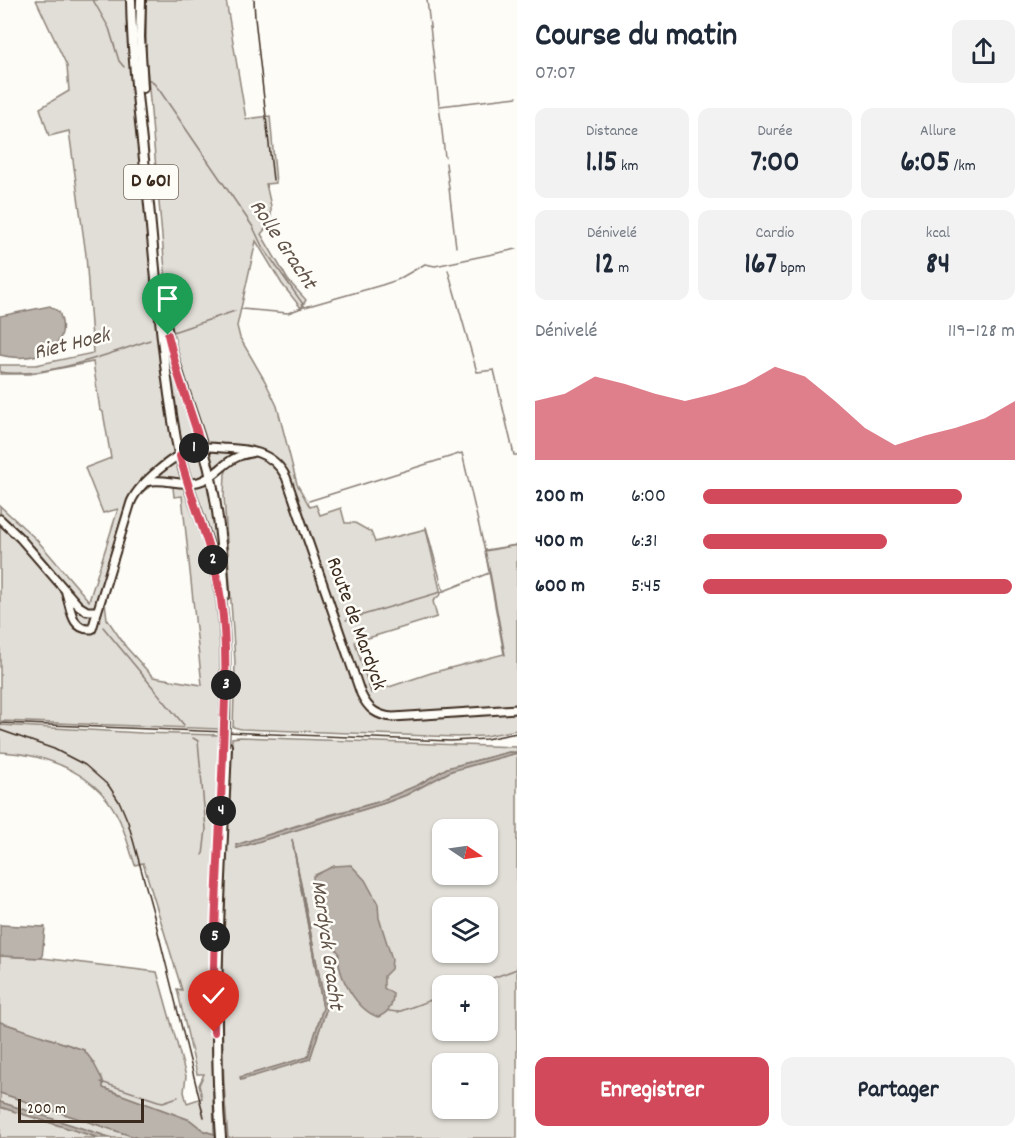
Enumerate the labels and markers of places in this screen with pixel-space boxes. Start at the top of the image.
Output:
pin [142,273,193,335]
pin: 1 [179,433,209,463]
pin: 2 [198,545,228,575]
pin: 3 [211,670,241,700]
pin: 4 [206,796,236,826]
pin: 5 [200,922,230,952]
pin [188,970,239,1032]

